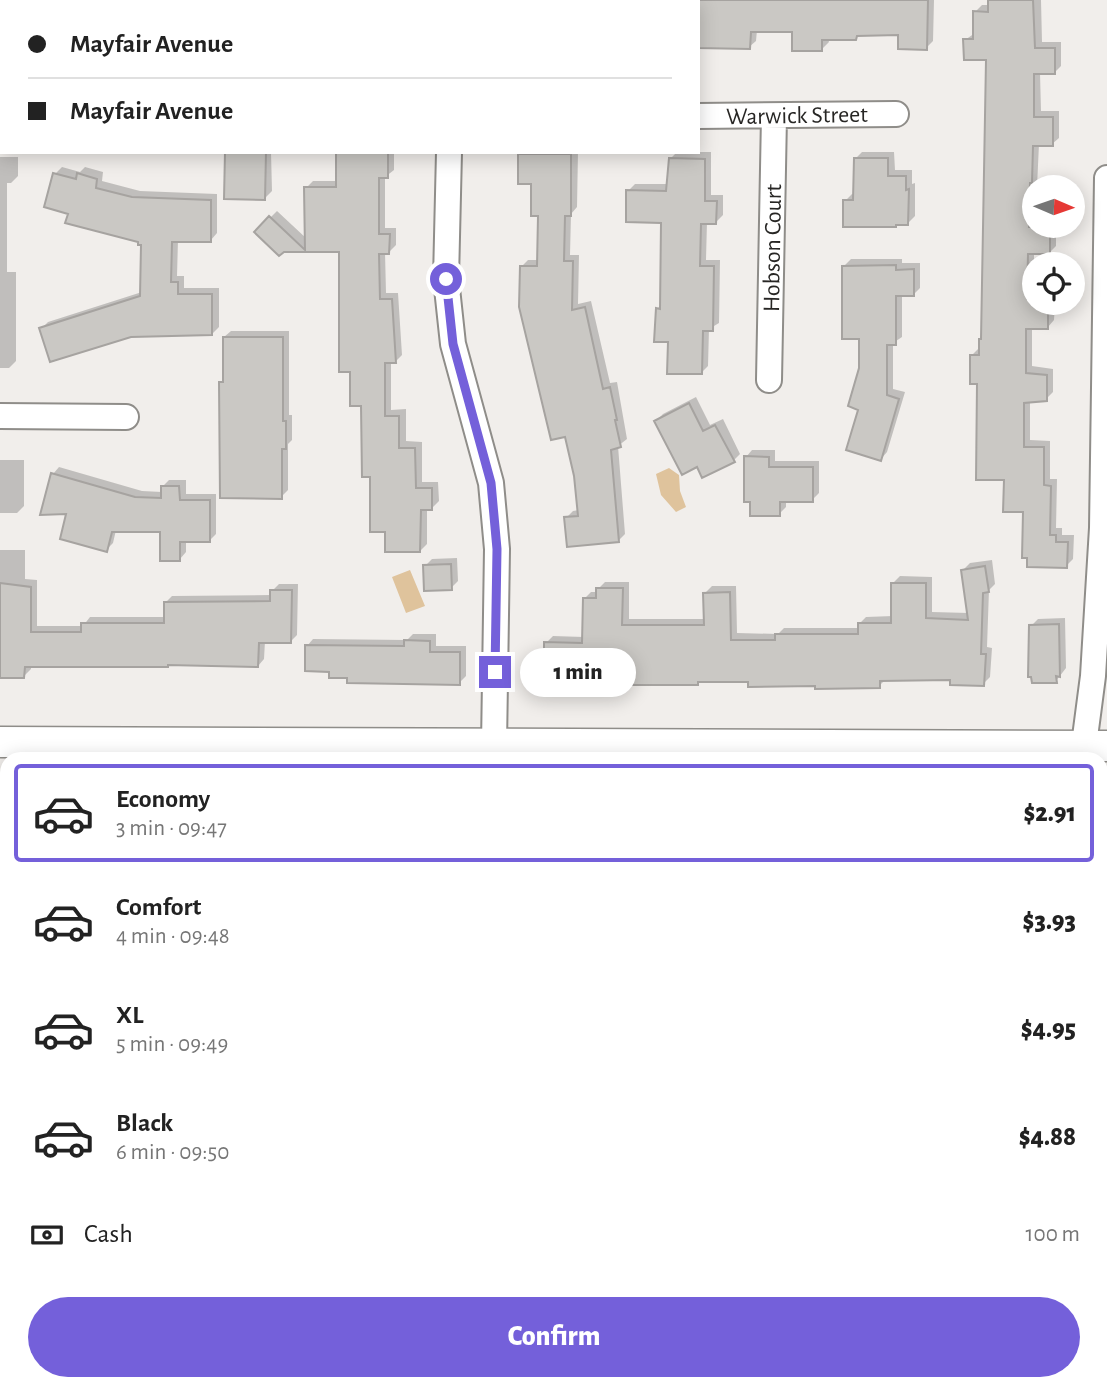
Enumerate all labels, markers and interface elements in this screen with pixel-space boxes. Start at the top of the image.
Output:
text: Mayfair Avenue [70,31,233,57]
text: Mayfair Avenue [70,98,233,124]
street label: Warwick Street [726,103,868,129]
north arrow [1022,175,1085,238]
map controls [1022,175,1085,315]
street label: Hobson Court [760,183,786,312]
button: locate [1022,252,1085,315]
route start [430,263,462,295]
callout: 1 min [520,648,635,696]
route end [479,656,511,688]
text: 1 min [554,661,602,684]
icon: car [32,782,95,845]
text: Economy [116,786,210,812]
text: $2.91 [1023,800,1076,826]
text: 3 min · 09:47 [116,817,227,840]
icon: car [32,890,95,953]
text: Comfort [116,894,201,920]
text: $3.93 [1023,908,1076,934]
text: 4 min · 09:48 [116,925,230,948]
icon: car [32,998,95,1061]
text: XL [116,1002,143,1028]
text: $4.95 [1021,1016,1076,1042]
text: 5 min · 09:49 [116,1033,228,1056]
icon: car [32,1106,95,1169]
text: Black [116,1110,173,1136]
text: $4.88 [1019,1124,1076,1150]
text: 6 min · 09:50 [116,1141,229,1164]
icon: cash [28,1216,66,1254]
text: Cash [84,1221,133,1247]
text: 100 m [1026,1223,1080,1246]
button: Confirm [28,1297,1080,1377]

